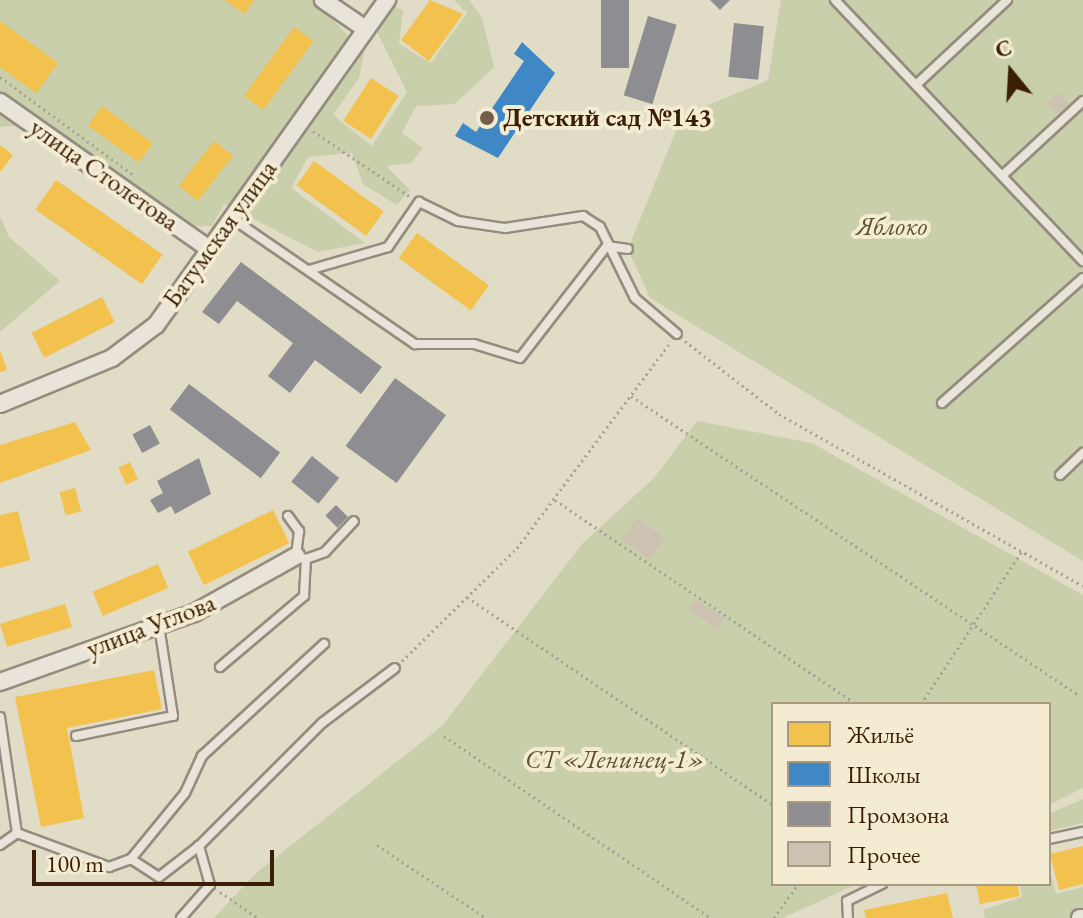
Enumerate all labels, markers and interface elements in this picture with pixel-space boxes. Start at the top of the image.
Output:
north arrow [971,32,1051,112]
text: С [992,32,1015,65]
place label: Детский сад №143 [503,102,712,134]
marker: Детский сад №143 [478,109,496,127]
street label: улица Столетова [23,112,185,238]
street label: Батумская улица [156,154,284,314]
park label: Яблоко [857,211,927,243]
street label: улица Углова [82,587,220,665]
legend [771,702,1051,886]
text: Жильё [847,719,914,750]
park label: СТ «Ленинец-1» [525,744,705,776]
text: Школы [847,759,920,790]
text: Промзона [847,799,949,830]
scale bar [36,834,278,884]
text: Прочее [847,839,920,870]
text: 100 m [46,848,104,879]

